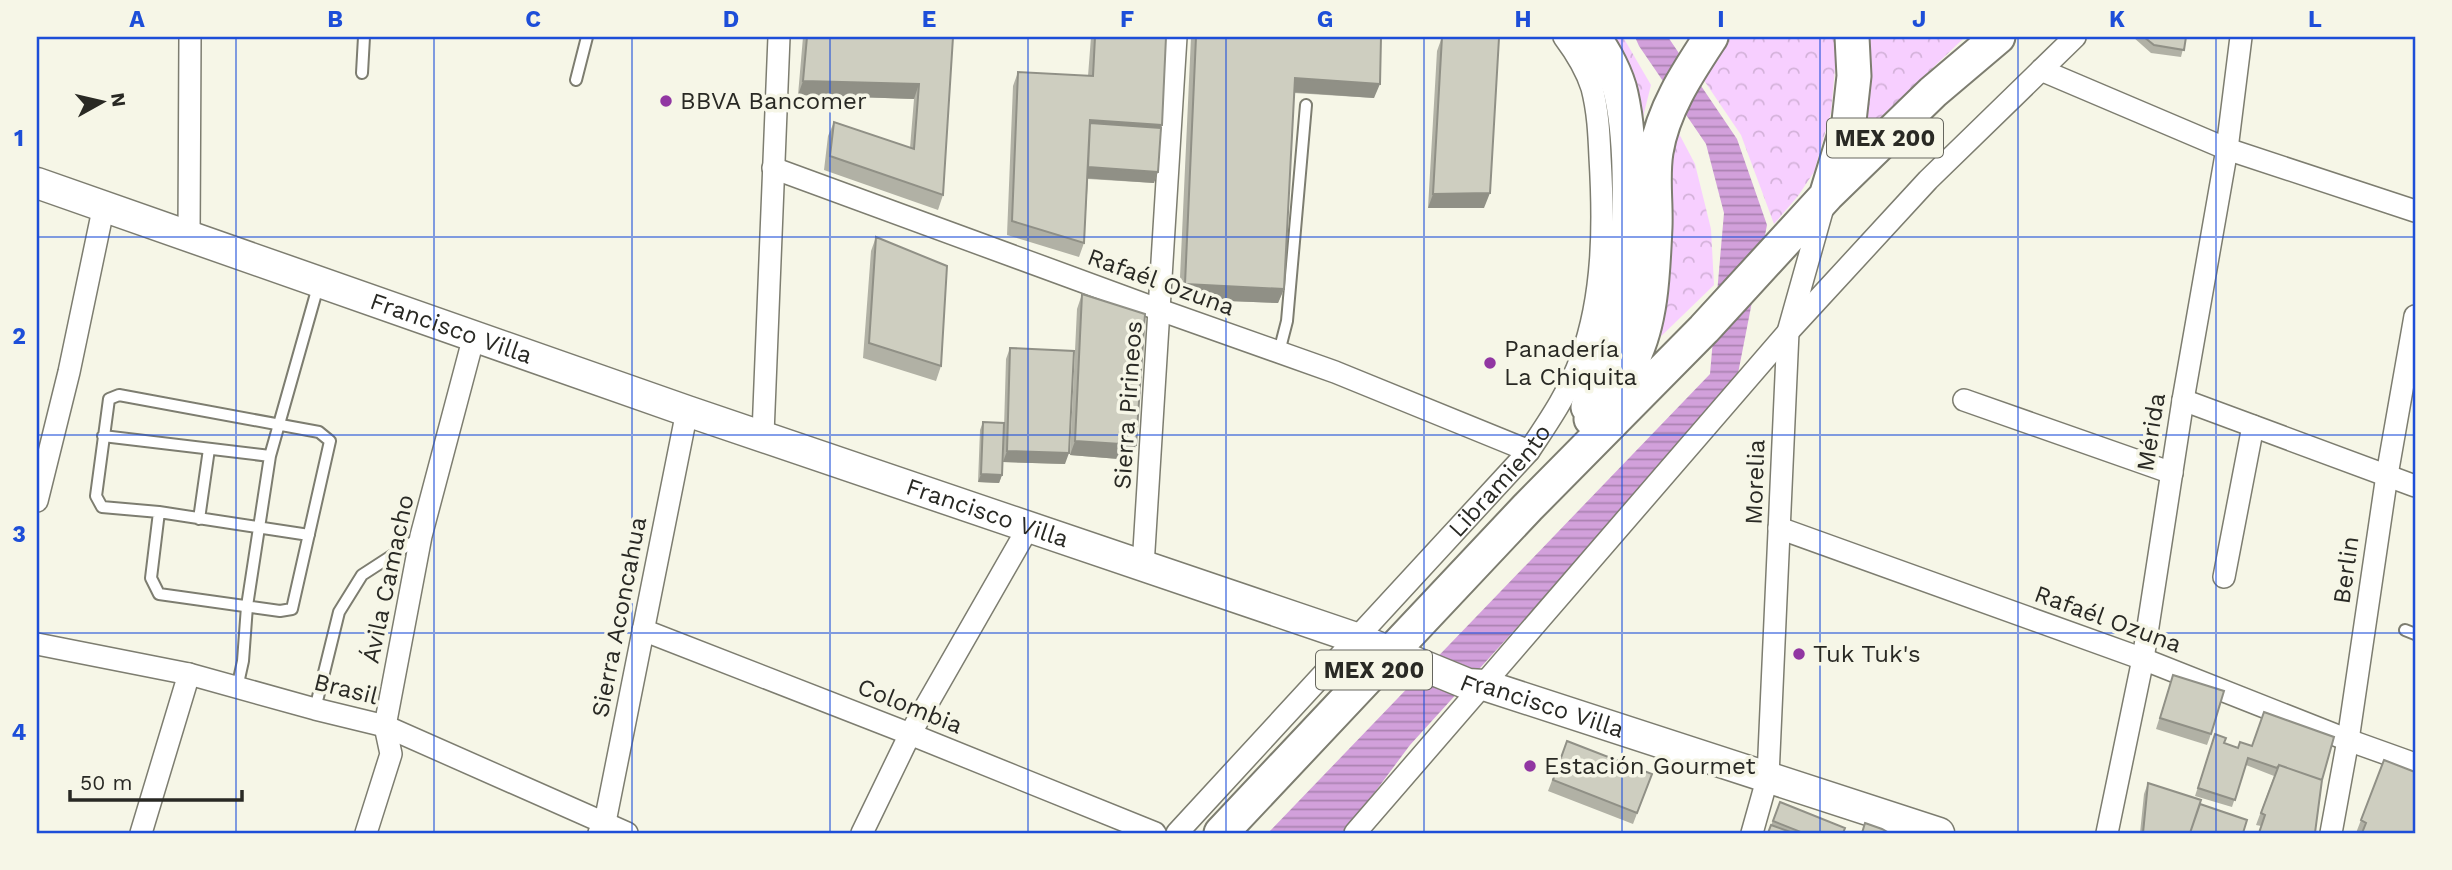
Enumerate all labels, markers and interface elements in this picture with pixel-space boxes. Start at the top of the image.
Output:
text: A [129,6,145,33]
text: B [327,6,343,33]
text: C [525,6,541,33]
text: D [723,6,739,33]
text: E [922,6,936,33]
text: F [1120,6,1134,33]
text: G [1317,6,1333,33]
text: H [1514,6,1532,33]
text: I [1717,6,1725,33]
text: J [1912,6,1926,33]
text: K [2109,6,2125,33]
text: L [2308,6,2322,33]
north arrow [66,66,136,136]
place label: BBVA Bancomer [680,87,867,115]
text: N [106,91,131,108]
marker: BBVA Bancomer [658,93,674,109]
road number: MEX 200 [1827,119,1943,158]
text: 1 [14,125,24,152]
street label: Rafaél Ozuna [1084,242,1238,322]
street label: Francisco Villa [367,287,536,370]
street label: Sierra Pirineos [1108,320,1148,490]
text: 2 [12,323,26,350]
place label: Panadería La Chiquita [1504,335,1637,391]
marker: Panadería La Chiquita [1482,355,1498,371]
street label: Mérida [2131,391,2171,473]
street label: Libramiento [1443,419,1557,543]
street label: Morelia [1740,439,1770,525]
street label: Francisco Villa [903,472,1072,553]
street label: Ávila Camacho [356,492,420,666]
street label: Sierra Aconcahua [586,514,652,720]
text: 3 [12,521,26,548]
street label: Berlin [2327,534,2365,606]
street label: Rafaél Ozuna [2031,579,2185,659]
place label: Tuk Tuk's [1813,640,1921,668]
marker: Tuk Tuk's [1791,646,1807,662]
road number: MEX 200 [1316,650,1432,690]
street label: Brasil [311,668,382,711]
street label: Francisco Villa [1456,668,1628,744]
street label: Colombia [854,672,966,740]
text: 4 [12,719,27,746]
place label: Estación Gourmet [1544,752,1756,780]
scale bar [70,758,242,802]
marker: Estación Gourmet [1522,758,1538,774]
text: 50 m [80,770,132,795]

